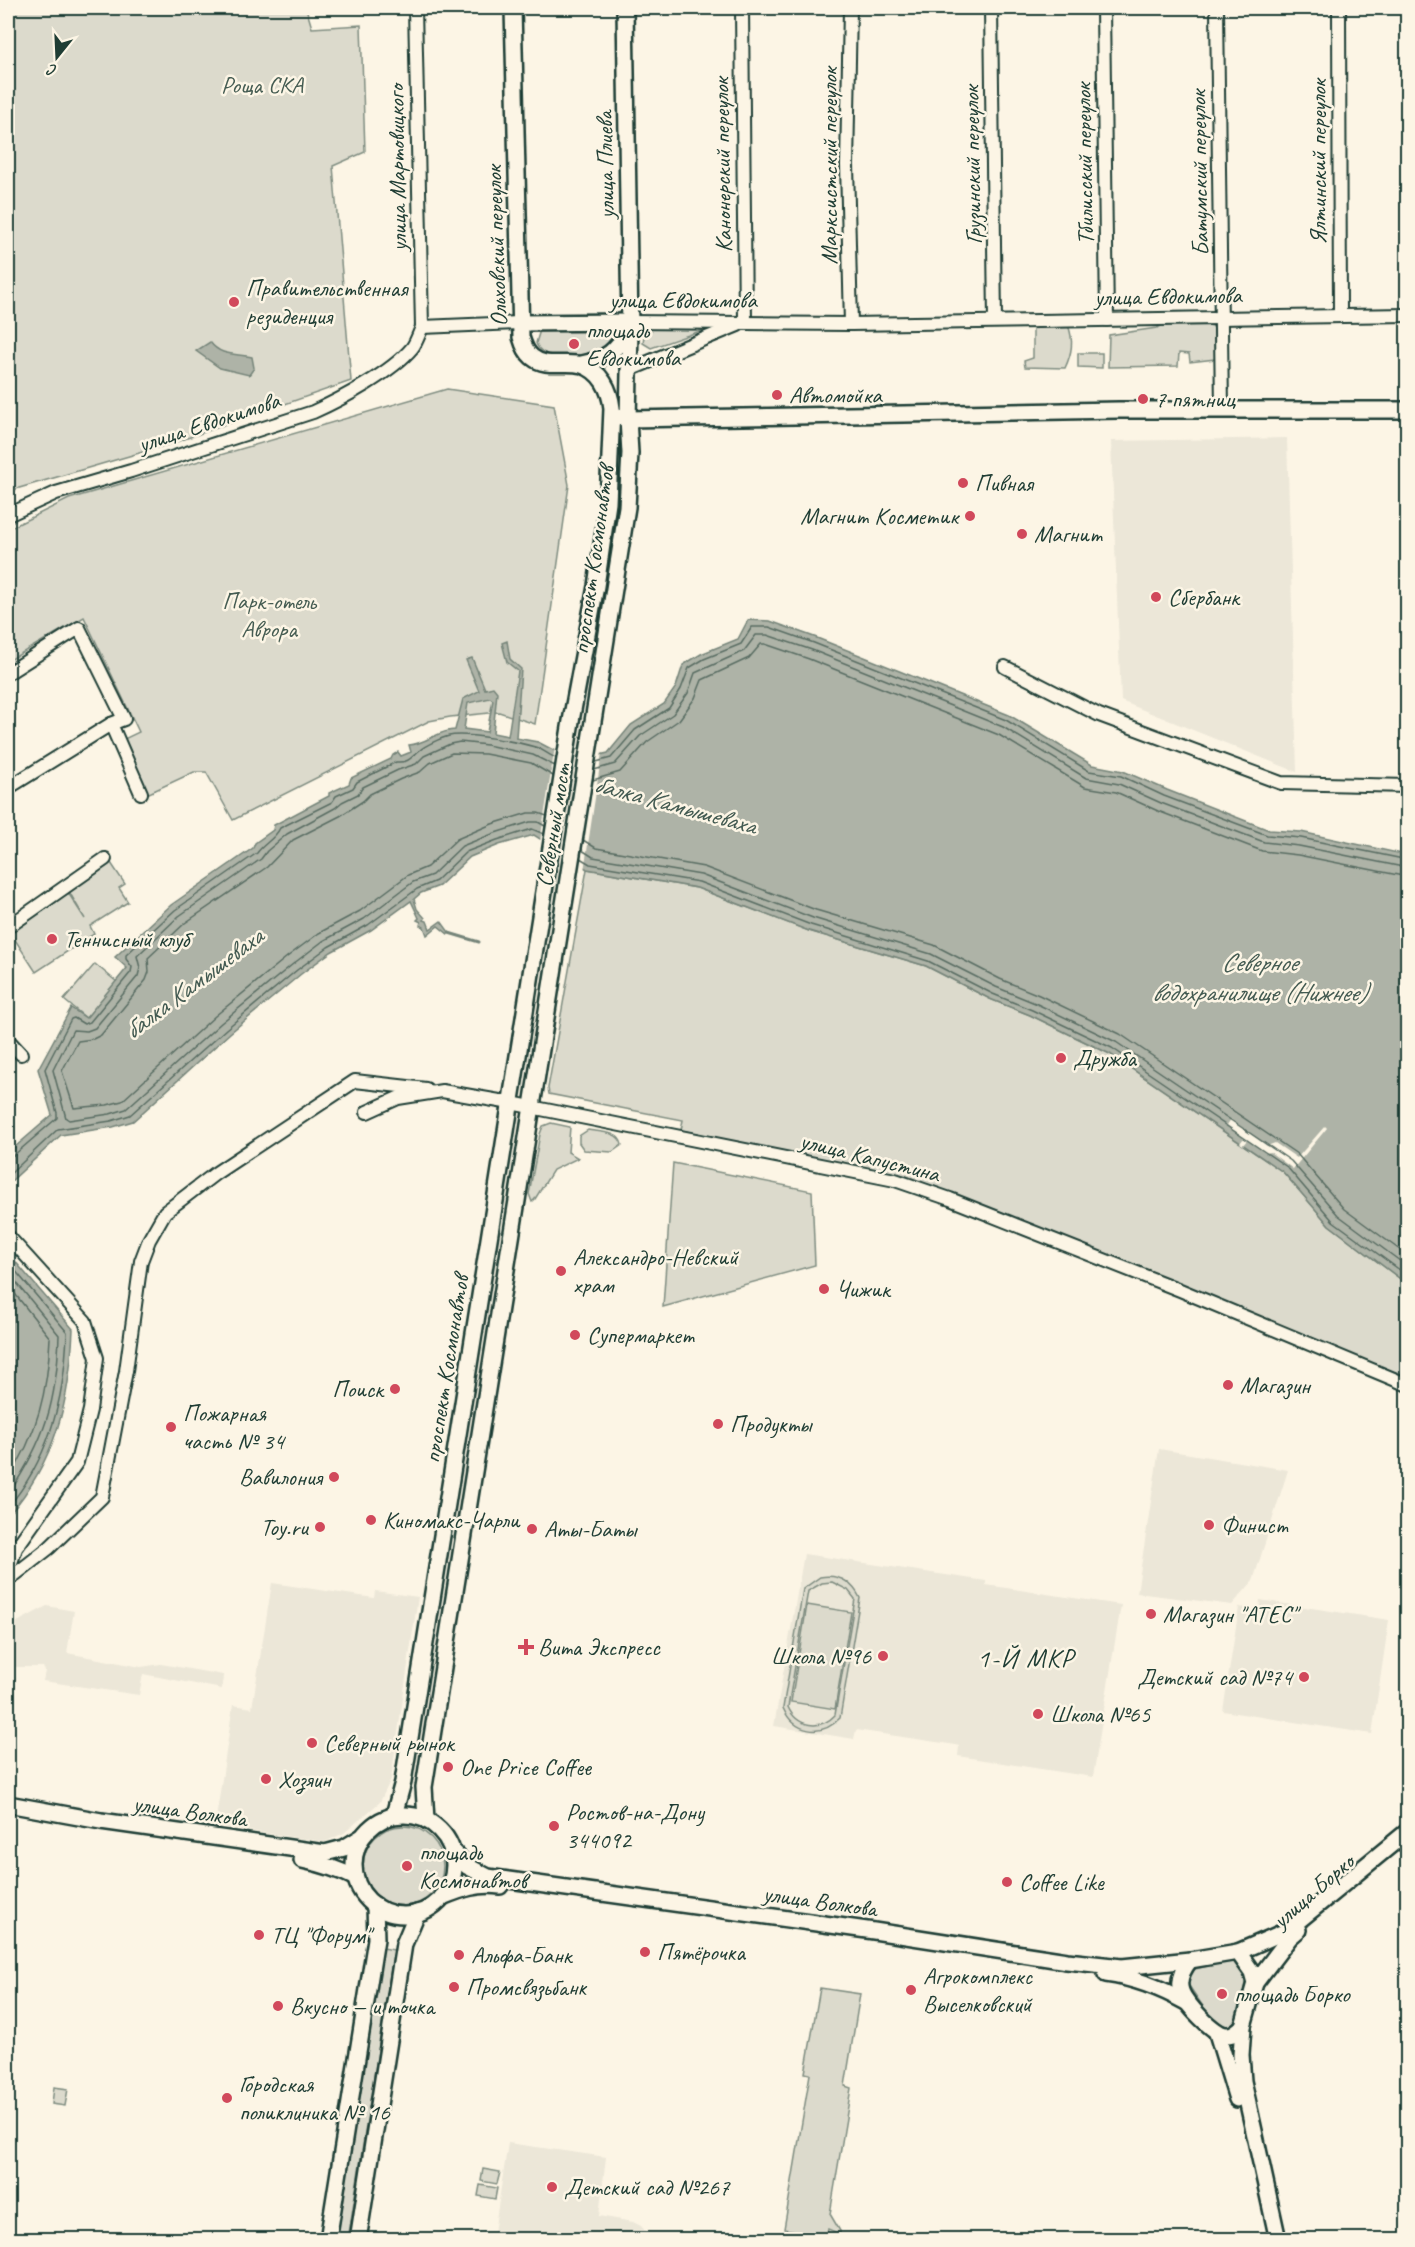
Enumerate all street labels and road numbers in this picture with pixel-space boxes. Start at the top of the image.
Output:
street label: Марксистский переулок [814,65,844,265]
street label: Канонерский переулок [705,75,739,253]
street label: Ялтинский переулок [1303,77,1333,245]
street label: Тбилисский переулок [1068,81,1100,245]
street label: улица Мартовицкого [381,82,413,254]
street label: Грузинский переулок [956,83,988,245]
street label: Батумский переулок [1183,88,1215,256]
street label: улица Плиева [589,109,621,221]
street label: Ольховский переулок [478,163,514,327]
street label: улица Евдокимова [1092,280,1243,312]
street label: улица Евдокимова [607,285,758,315]
street label: улица Евдокимова [132,384,285,460]
street label: проспект Космонавтов [565,459,622,656]
street label: Северный мост [528,760,578,889]
street label: улица Капустина [795,1125,944,1189]
street label: проспект Космонавтов [416,1268,476,1465]
street label: улица Волкова [129,1788,251,1834]
street label: улица Борко [1264,1846,1362,1936]
street label: улица Волкова [759,1878,881,1924]

